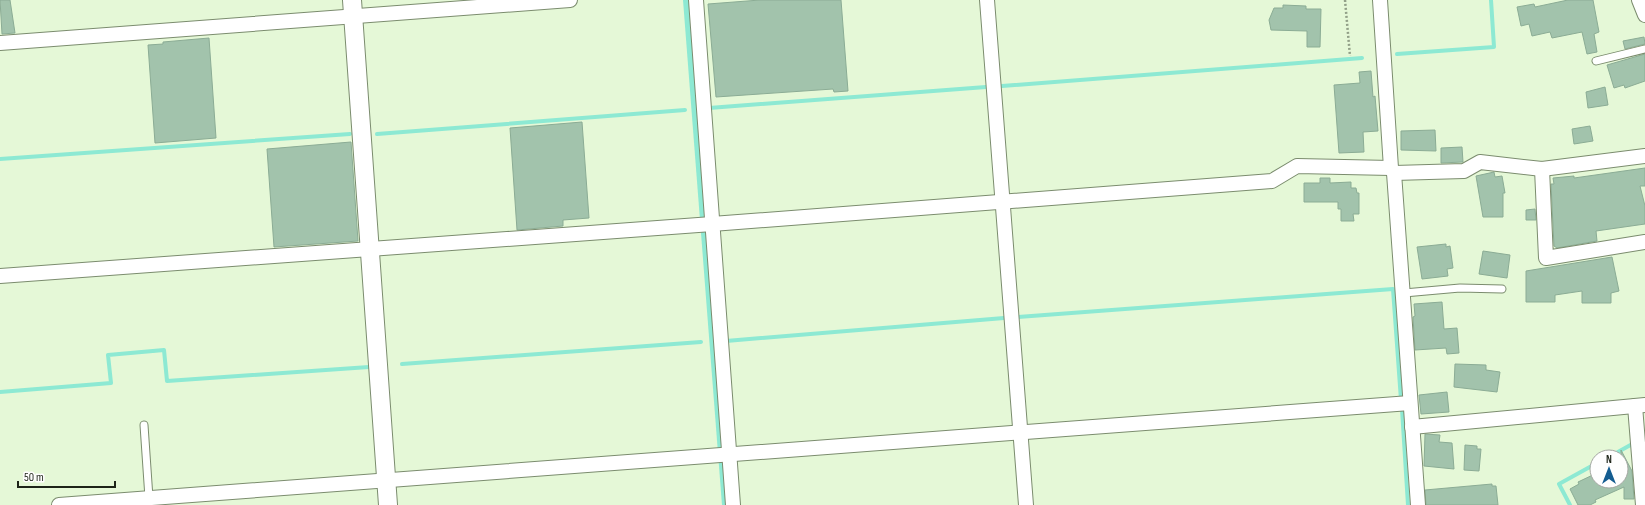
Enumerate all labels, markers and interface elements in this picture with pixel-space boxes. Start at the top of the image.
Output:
north arrow [1589,449,1629,489]
text: N [1606,453,1612,466]
scale bar [18,463,115,489]
text: 50 m [24,470,44,485]

